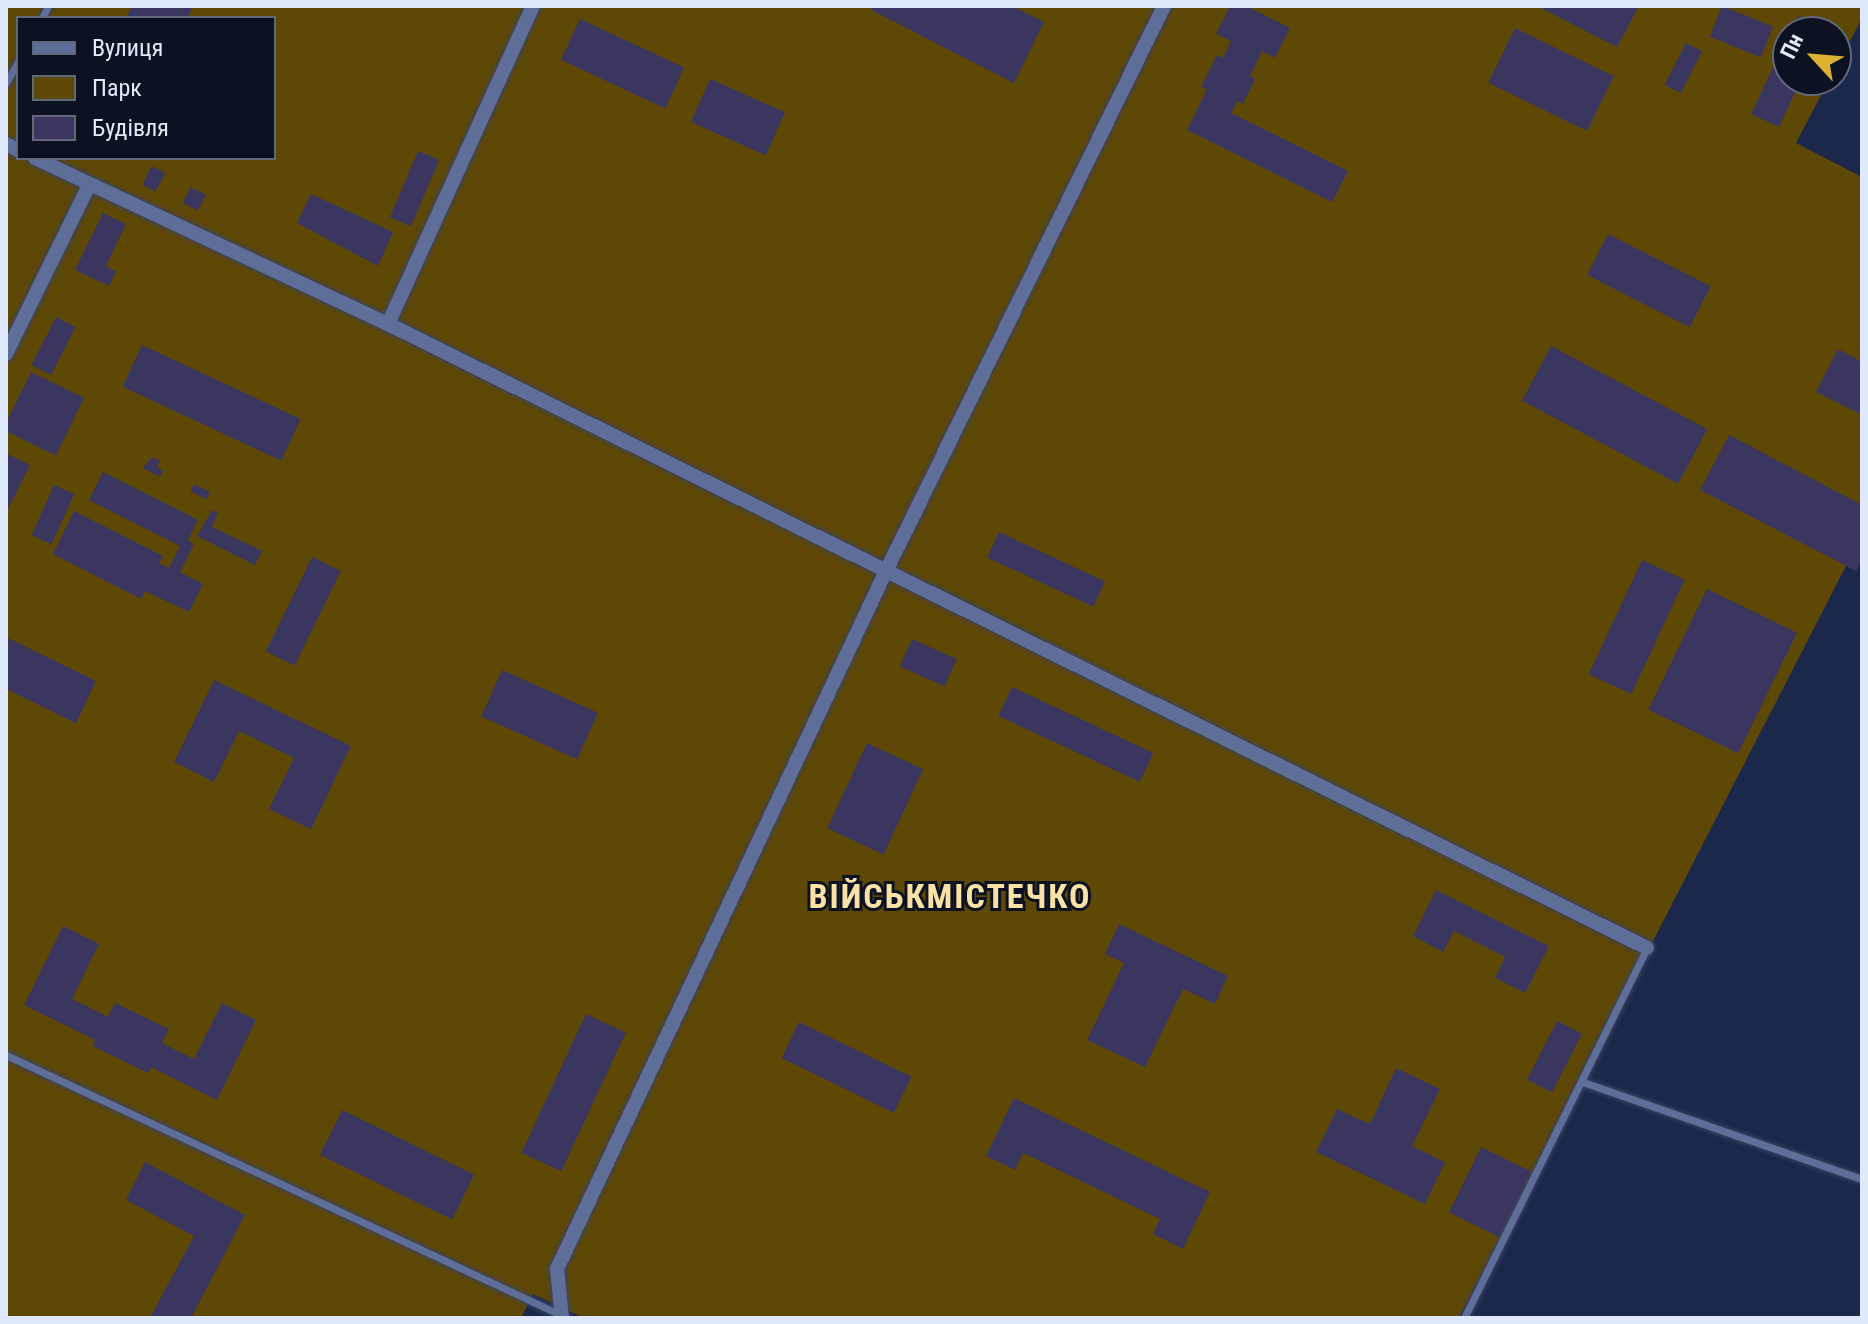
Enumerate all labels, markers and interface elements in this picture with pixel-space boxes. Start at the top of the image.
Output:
legend [16,16,276,160]
north arrow [1772,16,1852,96]
text: Пн [1775,30,1808,63]
text: Вулиця [92,34,163,62]
text: Парк [92,74,142,102]
text: Будівля [92,114,169,142]
district label: ВІЙСЬКМІСТЕЧКО [808,877,1092,917]

